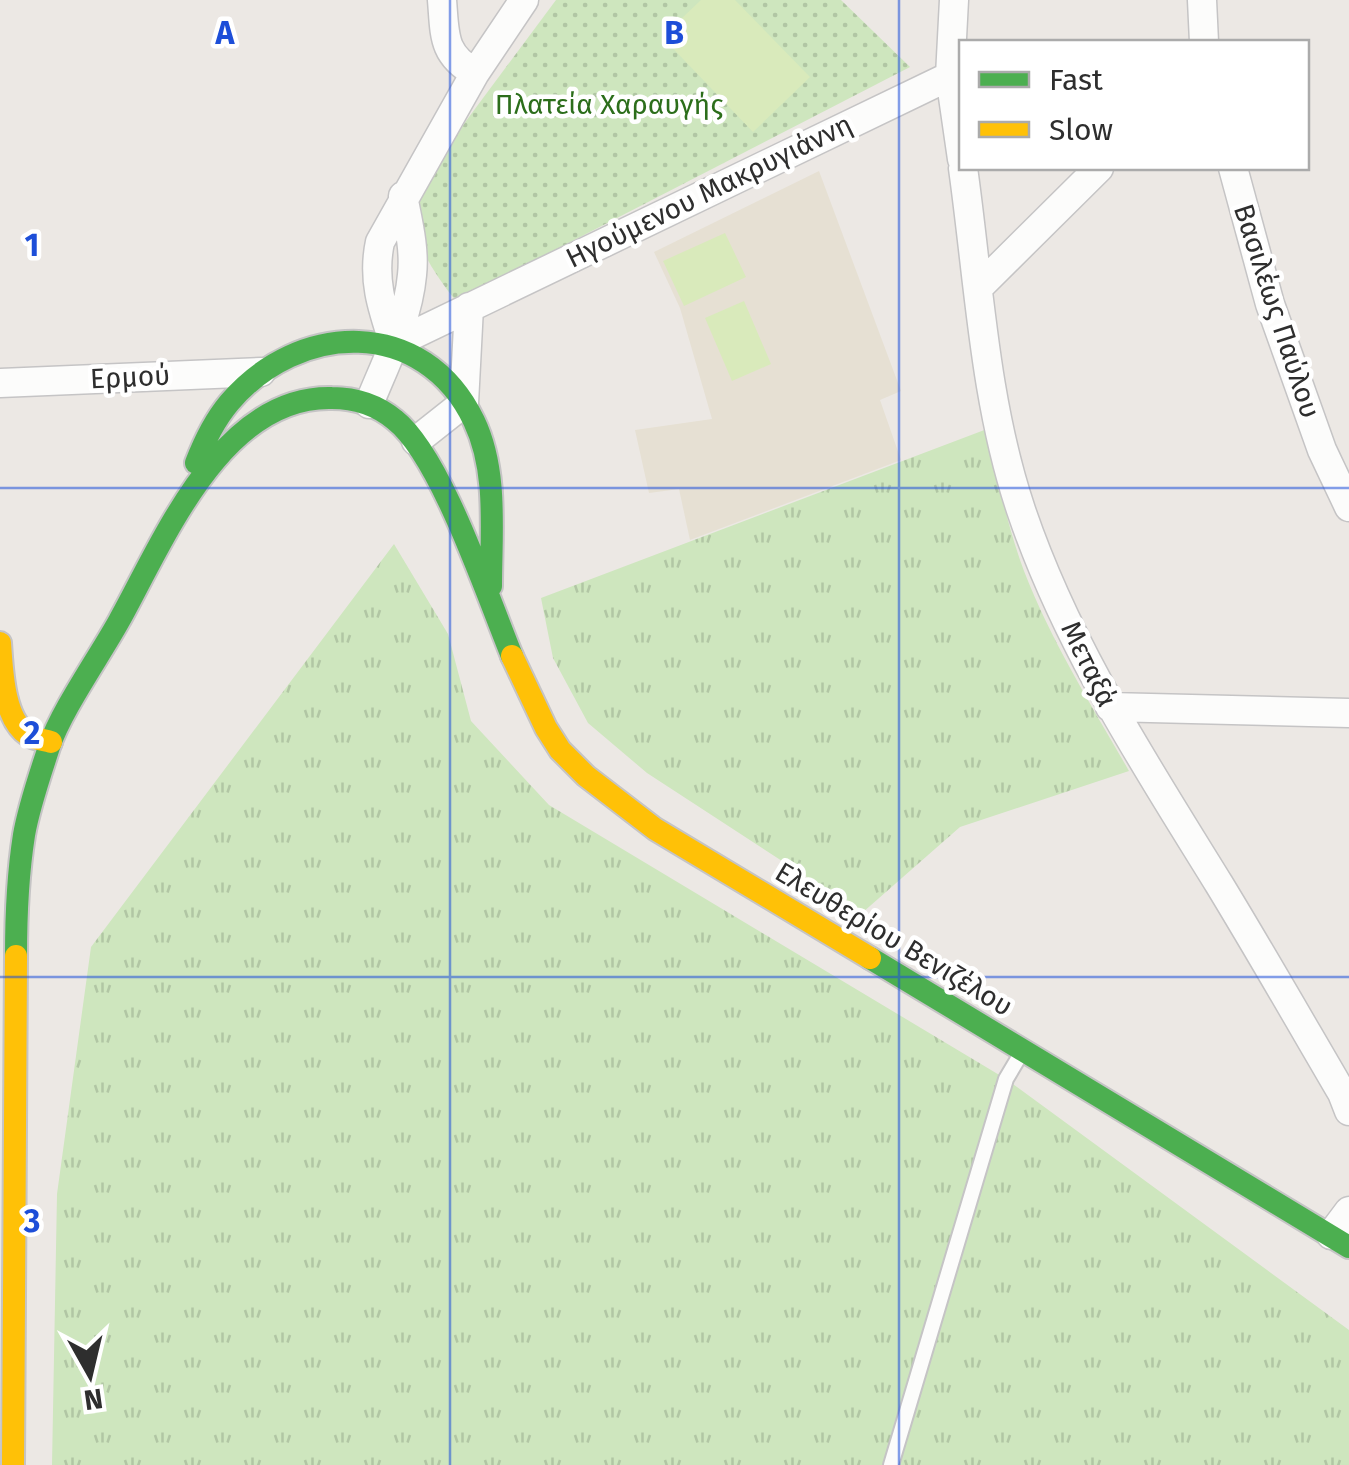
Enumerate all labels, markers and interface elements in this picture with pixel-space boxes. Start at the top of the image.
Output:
text: A [215,14,236,52]
text: B [664,14,684,52]
legend [959,40,1309,170]
text: Fast [1049,62,1103,98]
park label: Πλατεία Χαραυγής [495,88,723,121]
street label: Ηγούμενου Μακρυγιάννη [560,107,858,275]
text: Slow [1049,112,1113,148]
street label: Βασιλέως Παύλου [1227,200,1327,422]
text: 1 [25,226,39,264]
street label: Ερμού [89,358,171,396]
street label: Μεταξά [1054,616,1124,712]
text: 2 [24,714,40,752]
street label: Ελευθερίου Βενιζέλου [769,855,1019,1023]
text: 3 [23,1202,40,1240]
north arrow [40,1325,140,1425]
text: N [82,1382,105,1417]

